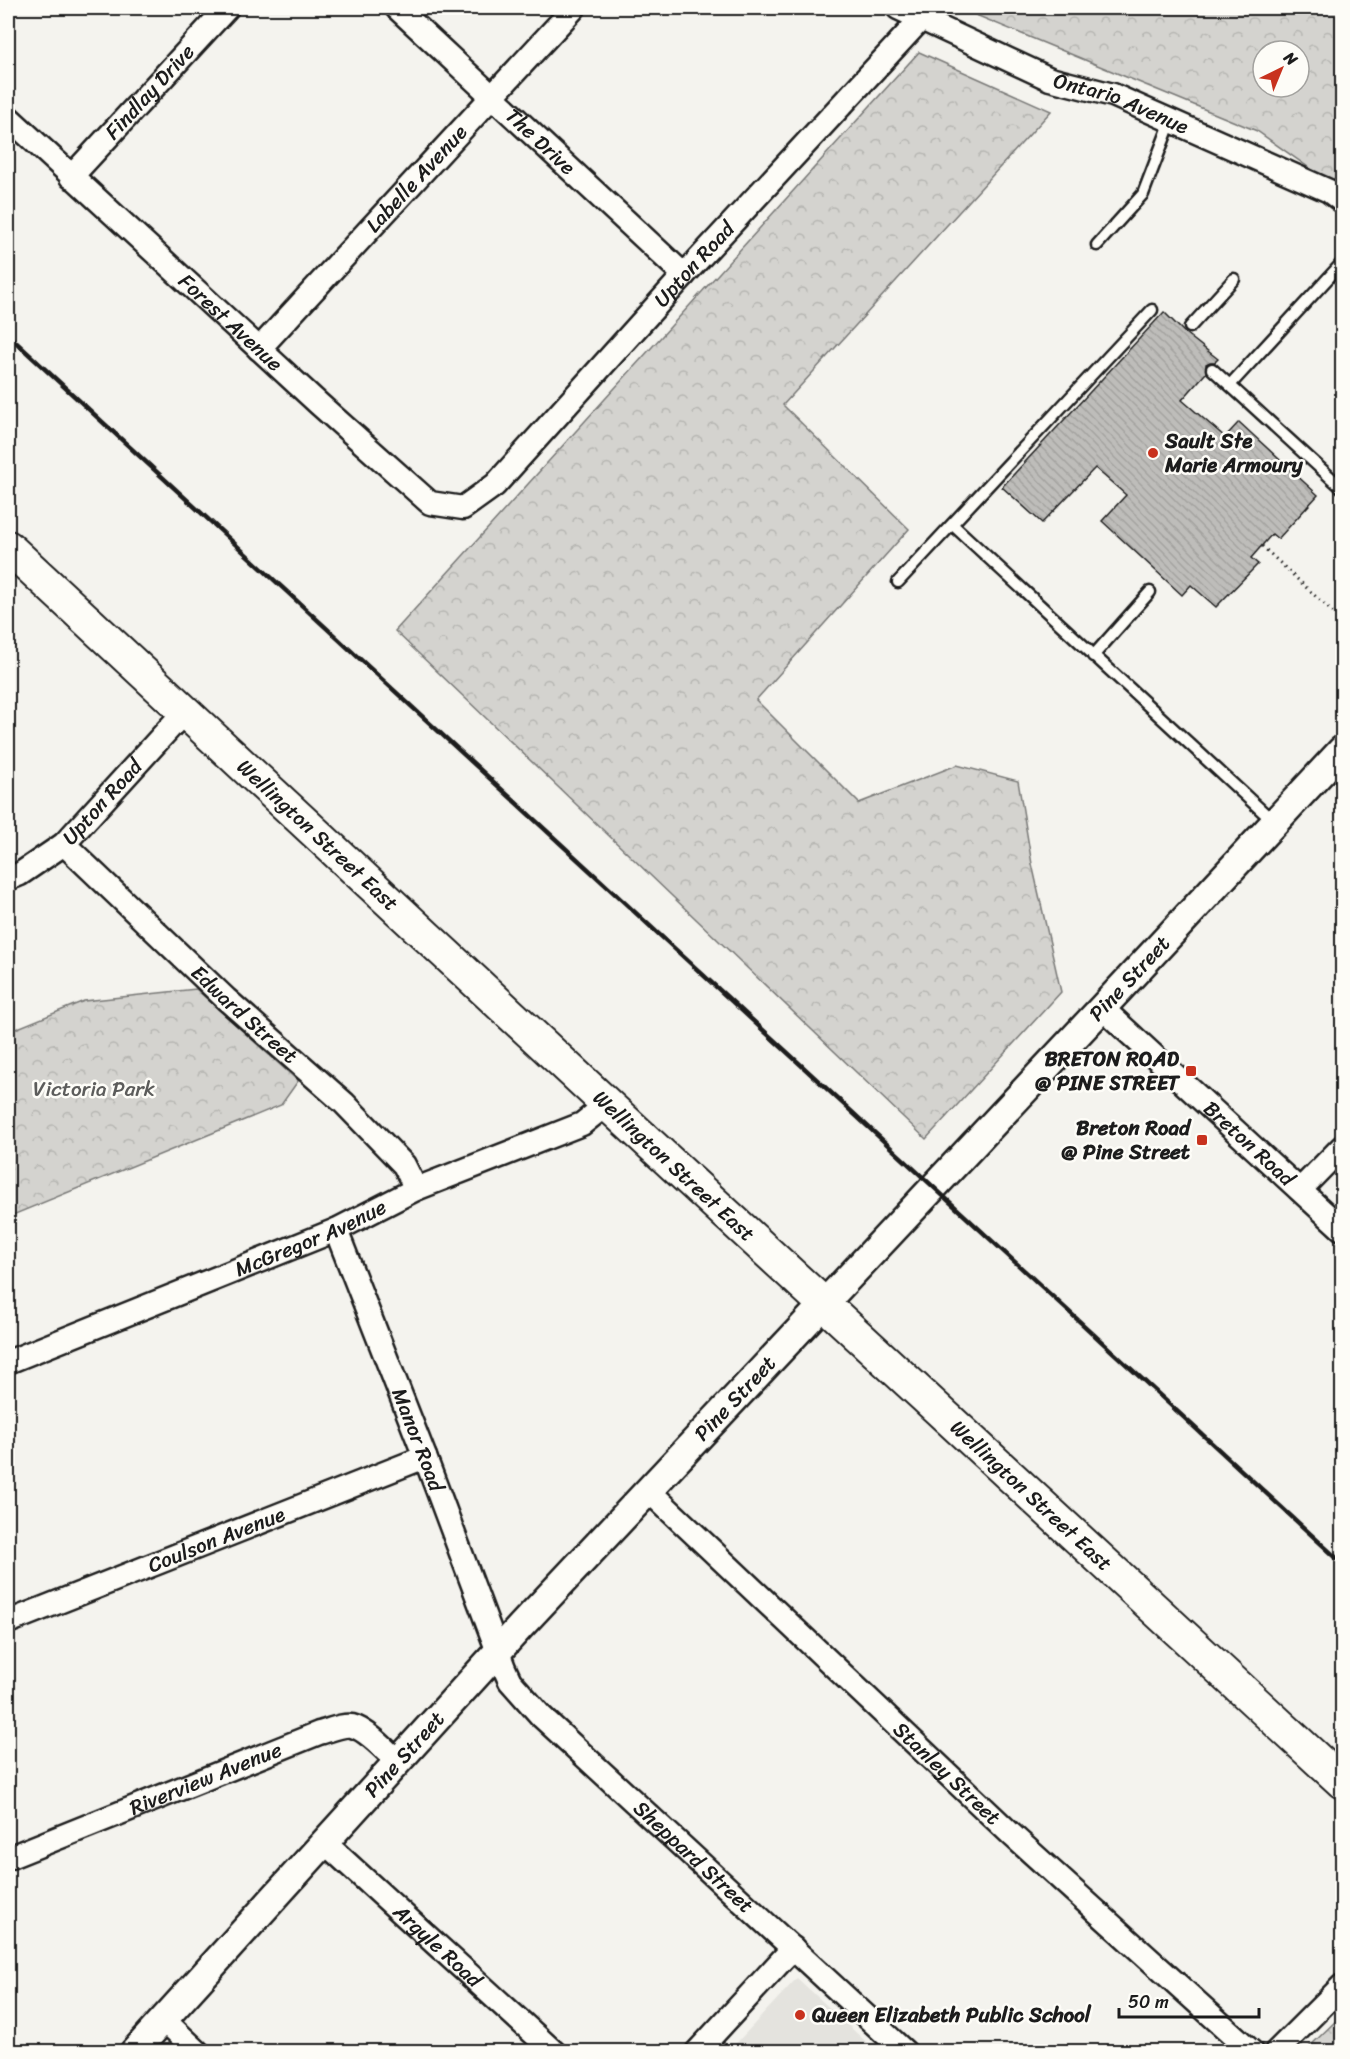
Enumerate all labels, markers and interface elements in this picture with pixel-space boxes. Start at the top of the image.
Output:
street label: Findlay Drive [95,35,205,149]
north arrow [1251,39,1311,99]
text: N [1276,43,1305,73]
street label: Ontario Avenue [1049,62,1195,145]
street label: The Drive [496,98,585,185]
street label: Labelle Avenue [356,115,477,242]
street label: Upton Road [644,211,746,316]
street label: Forest Avenue [169,264,292,381]
place label: Sault Ste Marie Armoury [1164,422,1304,484]
marker: Sault Ste Marie Armoury [1146,446,1160,460]
street label: Upton Road [52,748,153,854]
street label: Wellington Street East [228,749,408,921]
street label: Pine Street [1079,926,1180,1031]
street label: Edward Street [181,955,307,1074]
place label: BRETON ROAD @ PINE STREET [1035,1040,1181,1102]
marker: BRETON ROAD @ PINE STREET [1184,1064,1198,1078]
park label: Victoria Park [33,1070,155,1108]
street label: Wellington Street East [584,1080,764,1251]
street label: Breton Road [1194,1091,1305,1197]
place label: Breton Road @ Pine Street [1061,1109,1192,1171]
marker: Breton Road @ Pine Street [1195,1133,1209,1147]
street label: McGregor Avenue [229,1188,394,1288]
street label: Pine Street [684,1346,786,1450]
street label: Manor Road [381,1382,456,1499]
street label: Wellington Street East [941,1410,1122,1581]
street label: Coulson Avenue [142,1495,291,1584]
street label: Pine Street [354,1702,454,1807]
street label: Stanley Street [884,1712,1010,1835]
street label: Riverview Avenue [123,1731,288,1826]
street label: Sheppard Street [624,1791,763,1923]
street label: Argyle Road [383,1894,493,1999]
scale bar [1119,1981,1258,2019]
text: 50 m [1128,1986,1169,2018]
place label: Queen Elizabeth Public School [812,1996,1092,2034]
marker: Queen Elizabeth Public School [793,2008,807,2022]

